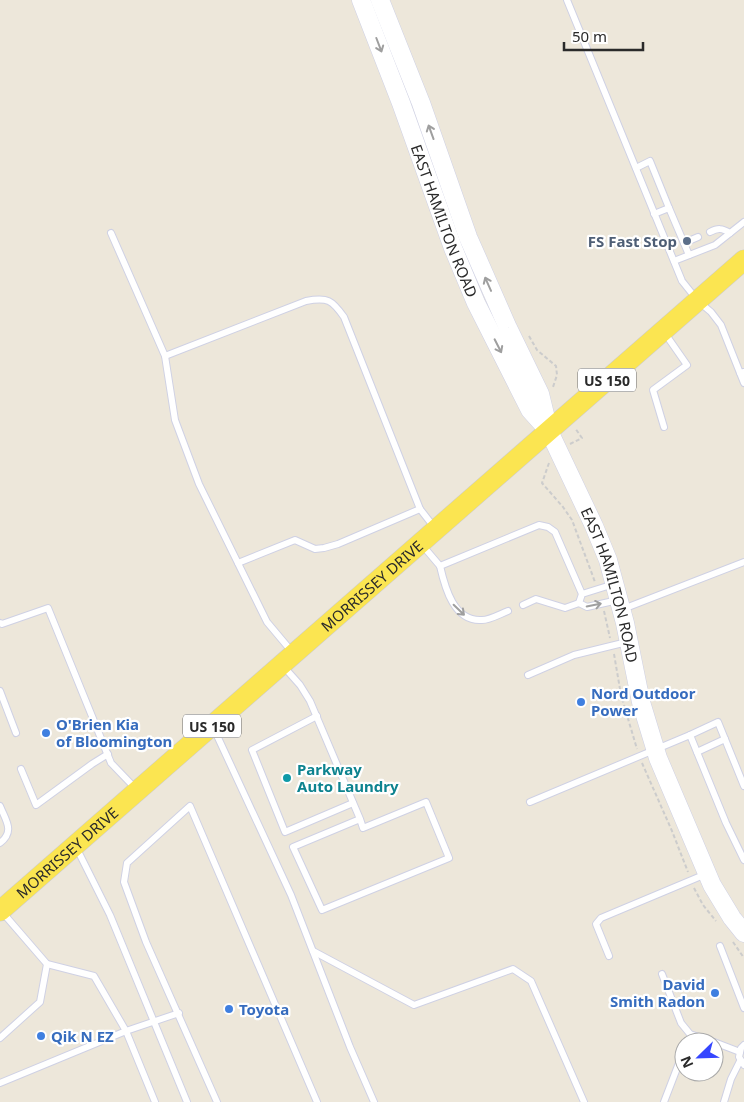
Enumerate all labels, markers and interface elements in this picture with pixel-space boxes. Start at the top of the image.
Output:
scale bar [564,20,643,52]
text: 50 m [572,26,607,46]
one-way arrow [374,37,384,52]
one-way arrow [426,125,435,140]
street label: EAST HAMILTON ROAD [407,142,482,300]
place label: FS Fast Stop [588,231,677,251]
marker: FS Fast Stop [681,235,693,247]
one-way arrow [482,277,492,292]
one-way arrow [494,338,503,353]
road number: US 150 [578,368,636,392]
street label: EAST HAMILTON ROAD [577,504,643,664]
street label: MORRISSEY DRIVE [317,536,427,636]
one-way arrow [586,600,602,609]
one-way arrow [453,604,465,616]
place label: Nord Outdoor Power [591,683,696,720]
marker: Nord Outdoor Power [575,696,587,708]
place label: O'Brien Kia of Bloomington [56,714,172,751]
road number: US 150 [183,714,241,738]
marker: O'Brien Kia of Bloomington [40,727,52,739]
place label: Parkway Auto Laundry [297,759,399,796]
marker: Parkway Auto Laundry [281,772,293,784]
street label: MORRISSEY DRIVE [12,802,122,902]
place label: David Smith Radon [610,974,705,1011]
marker: David Smith Radon [709,987,721,999]
place label: Toyota [239,999,289,1019]
marker: Toyota [223,1003,235,1015]
place label: Qik N EZ [51,1026,114,1046]
marker: Qik N EZ [35,1030,47,1042]
north arrow [674,1032,724,1082]
text: N [676,1053,698,1071]

